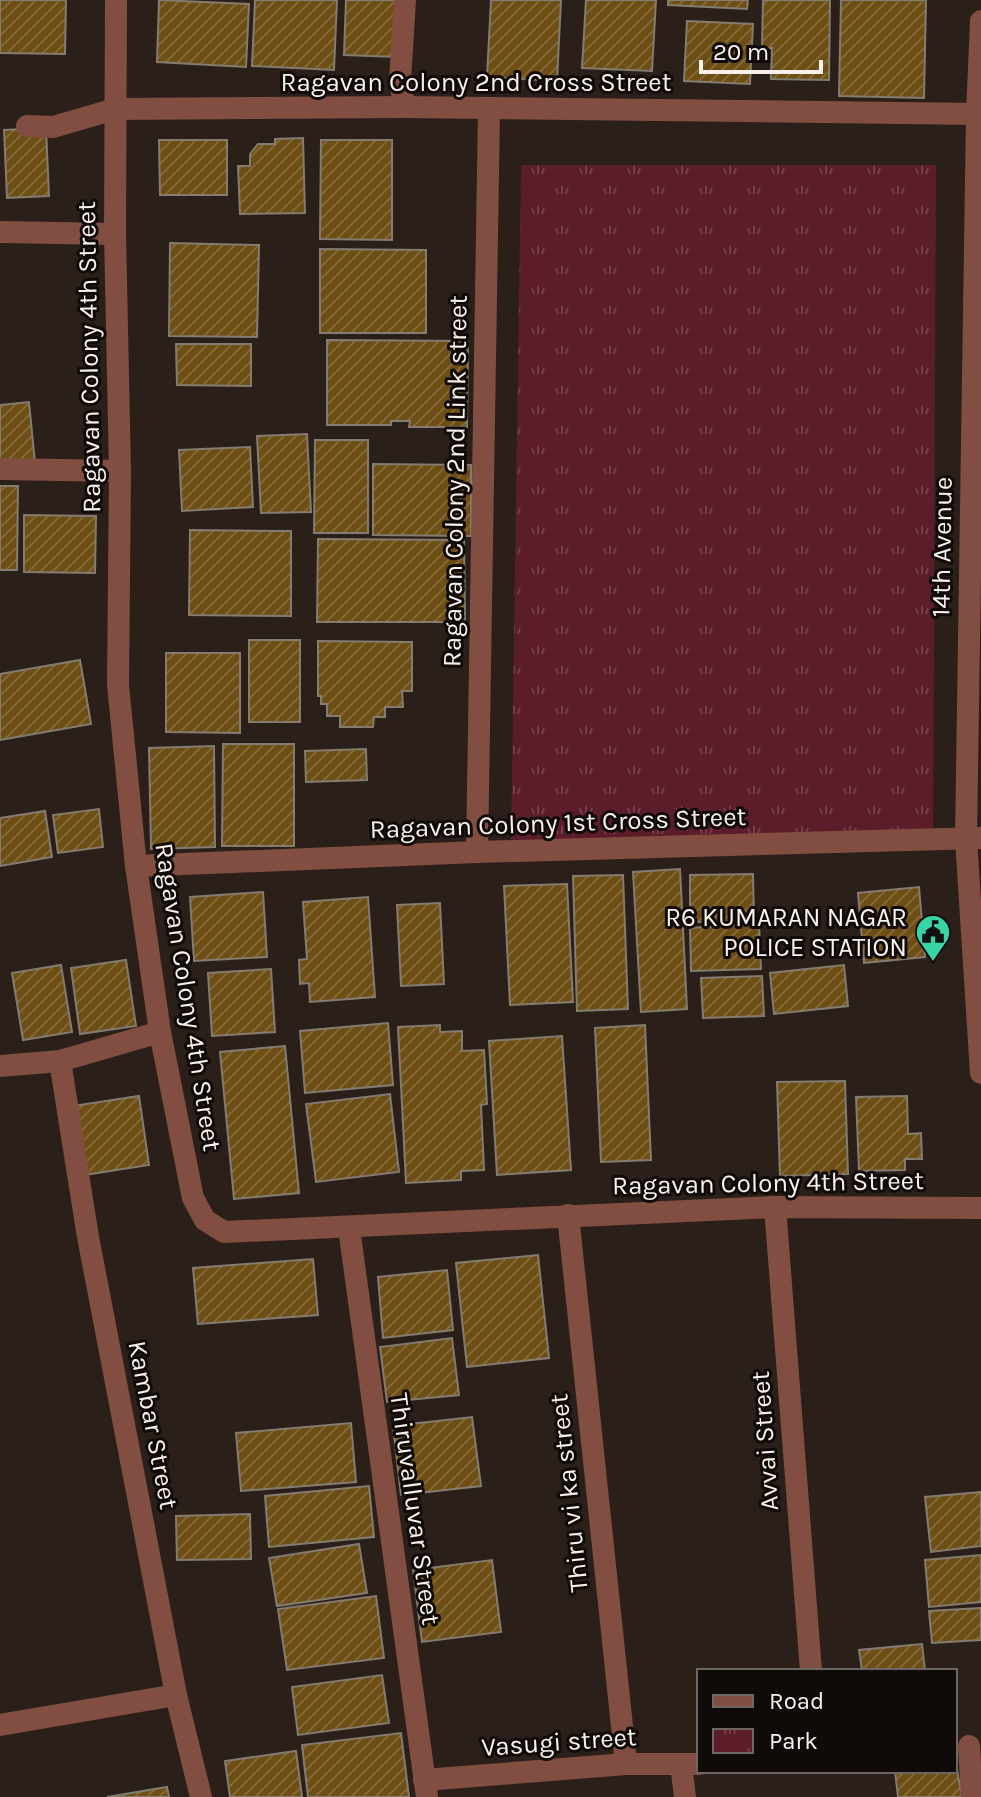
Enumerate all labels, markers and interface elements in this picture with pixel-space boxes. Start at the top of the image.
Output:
scale bar [701,24,821,74]
text: 20 m [713,38,769,66]
street label: Ragavan Colony 2nd Cross Street [281,67,672,98]
street label: Ragavan Colony 4th Street [71,201,107,513]
street label: Ragavan Colony 2nd Link street [436,294,474,667]
street label: 14th Avenue [925,477,959,617]
street label: Ragavan Colony 1st Cross Street [369,801,747,845]
street label: Ragavan Colony 4th Street [148,841,228,1154]
place label: R6 KUMARAN NAGAR POLICE STATION [665,902,907,963]
public building icon: R6 KUMARAN NAGAR POLICE STATION [914,913,952,963]
street label: Ragavan Colony 4th Street [612,1165,924,1201]
street label: Kambar Street [121,1338,185,1512]
street label: Avvai Street [745,1370,785,1512]
street label: Thiruvalluvar Street [383,1391,447,1627]
street label: Thiru vi ka street [543,1392,595,1594]
legend [697,1669,957,1773]
text: Road [769,1687,824,1715]
street label: Vasugi street [480,1721,638,1763]
text: Park [769,1727,818,1755]

